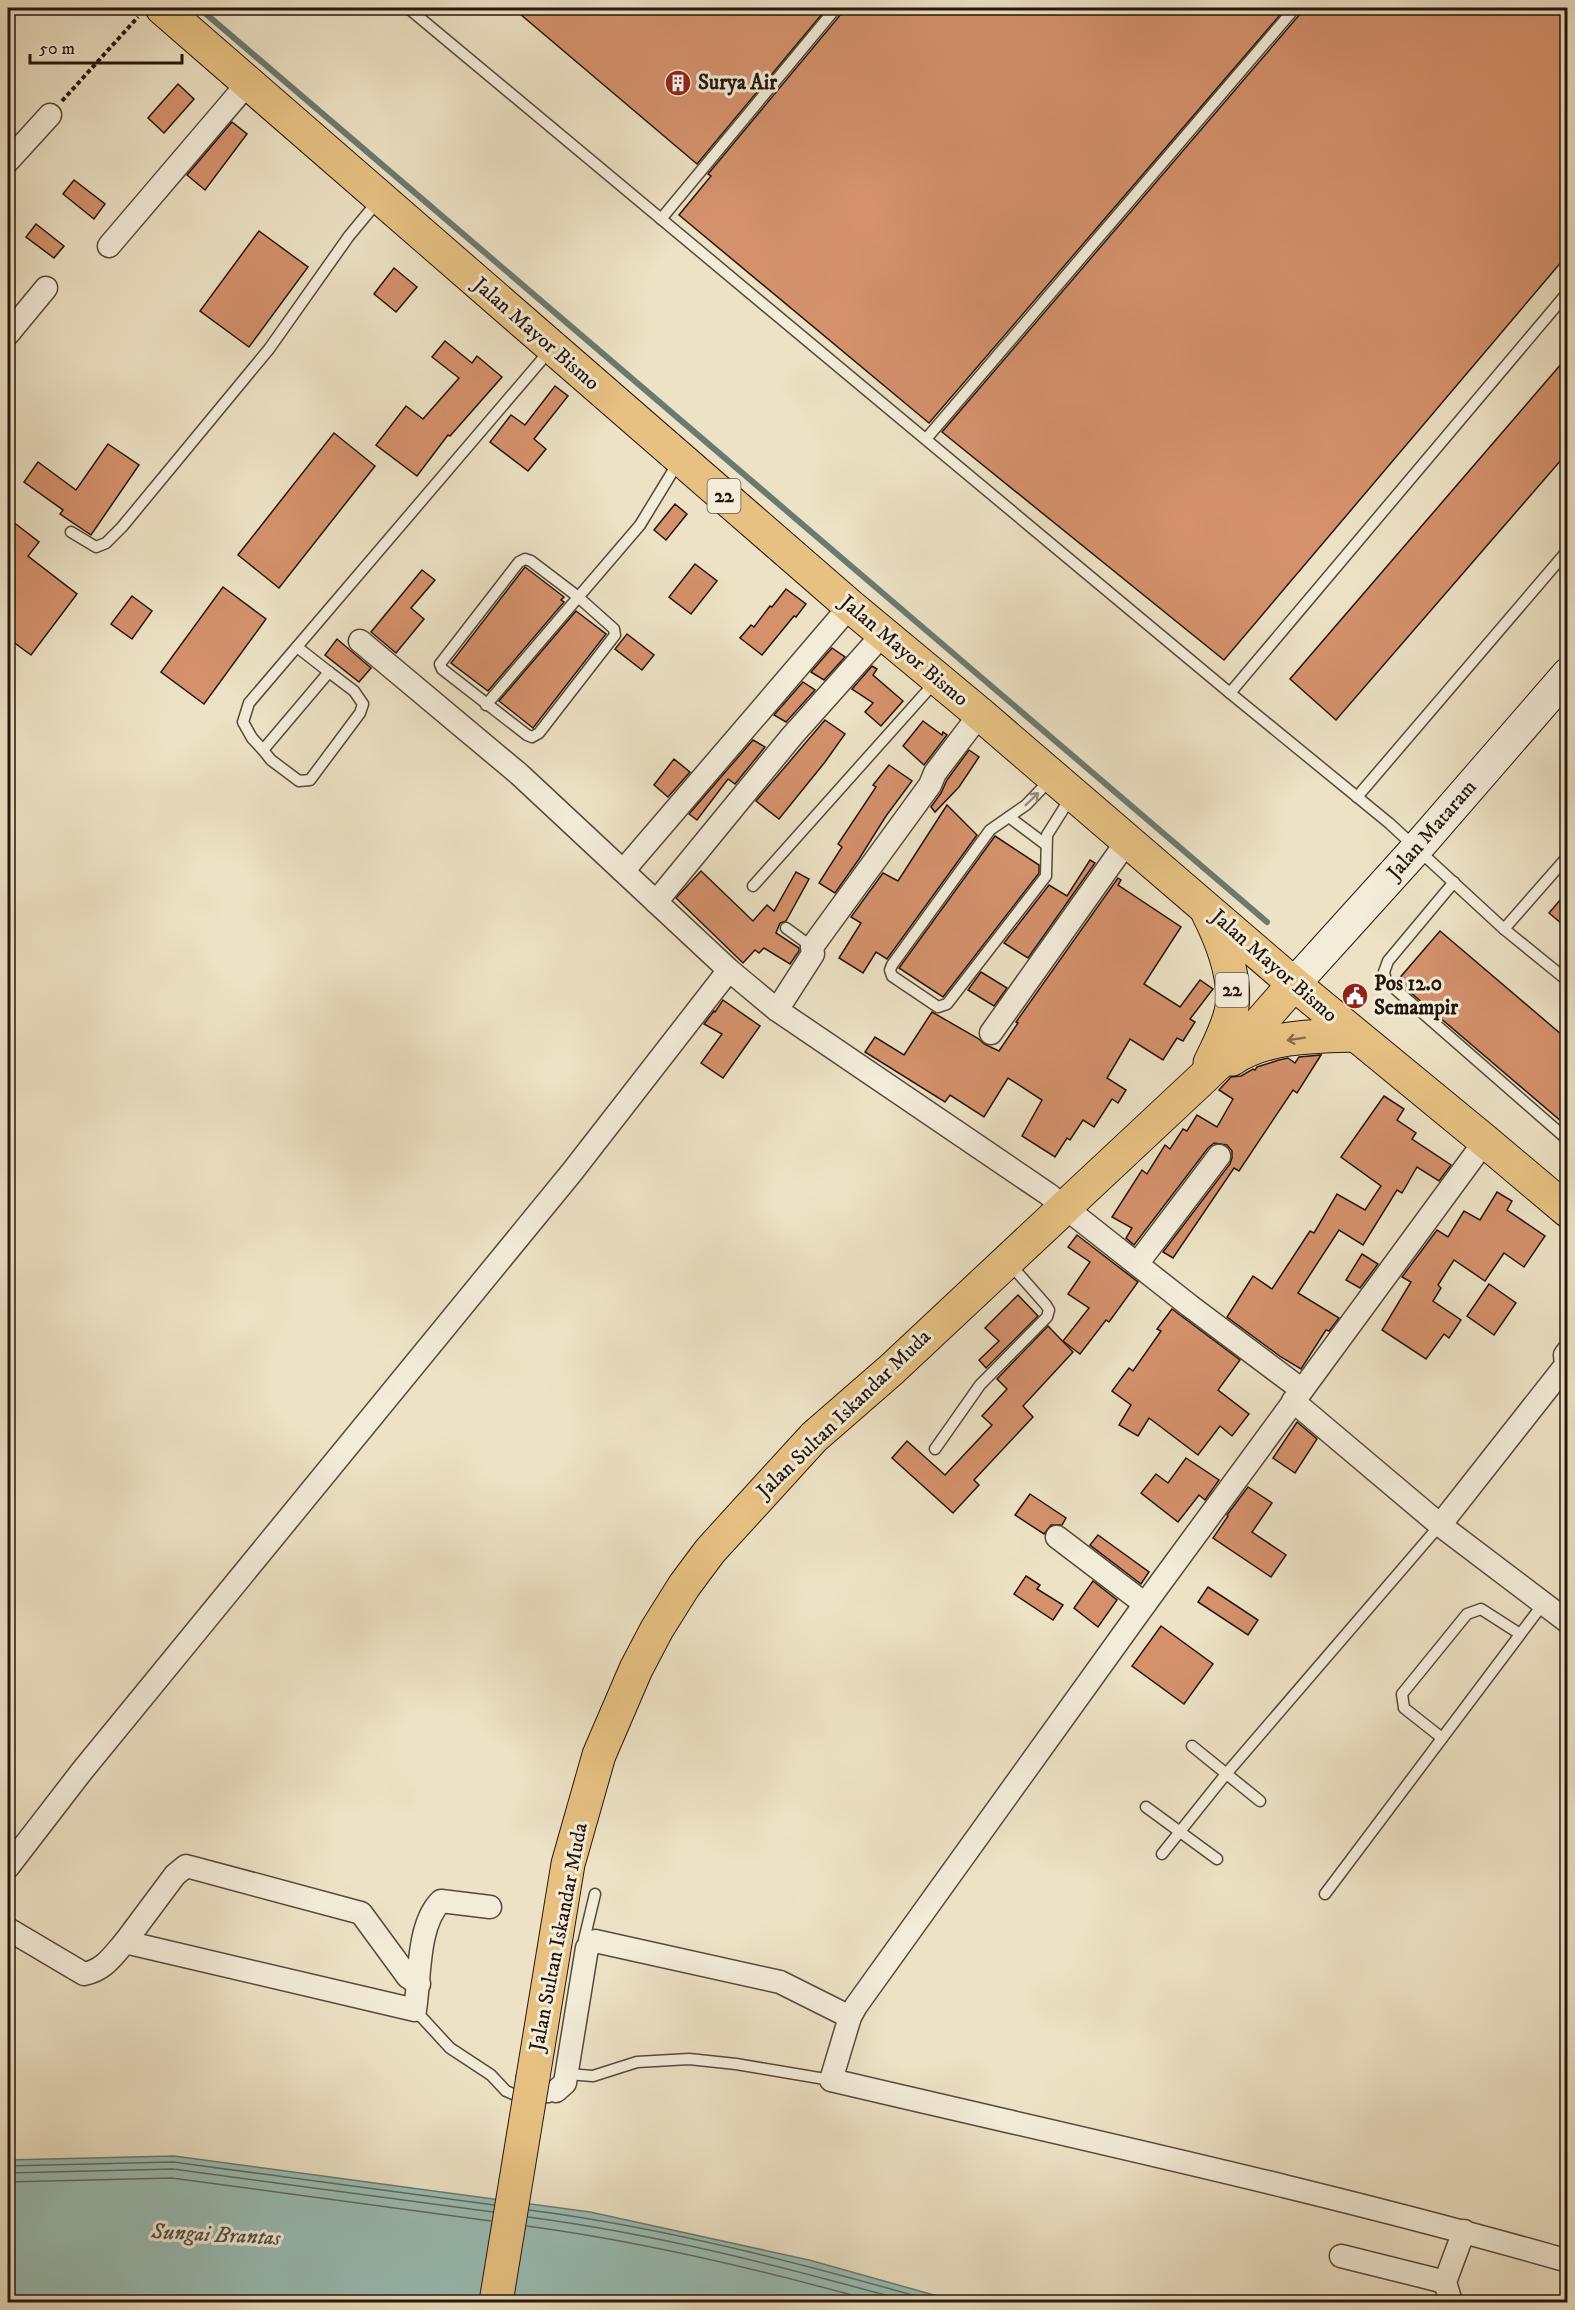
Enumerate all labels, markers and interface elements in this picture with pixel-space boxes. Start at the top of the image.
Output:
scale bar [30,27,182,65]
text: 50 m [39,38,75,60]
building icon: Surya Air [663,68,693,98]
place label: Surya Air [698,70,778,96]
street label: Jalan Mayor Bismo [466,271,605,396]
road number: 22 [708,479,740,513]
street label: Jalan Mayor Bismo [833,589,973,712]
street label: Jalan Mataram [1380,775,1483,887]
one-way arrow [1025,791,1040,806]
street label: Jalan Mayor Bismo [1204,903,1343,1028]
place label: Pos 12.0 Semampir [1374,971,1459,1021]
road number: 22 [1216,973,1248,1007]
public building icon: Pos 12.0 Semampir [1340,981,1370,1011]
one-way arrow [1287,1034,1306,1045]
street label: Jalan Sultan Iskandar Muda [750,1324,937,1505]
street label: Jalan Sultan Iskandar Muda [524,1821,594,2055]
water label: Sungai Brantas [150,2218,283,2252]

